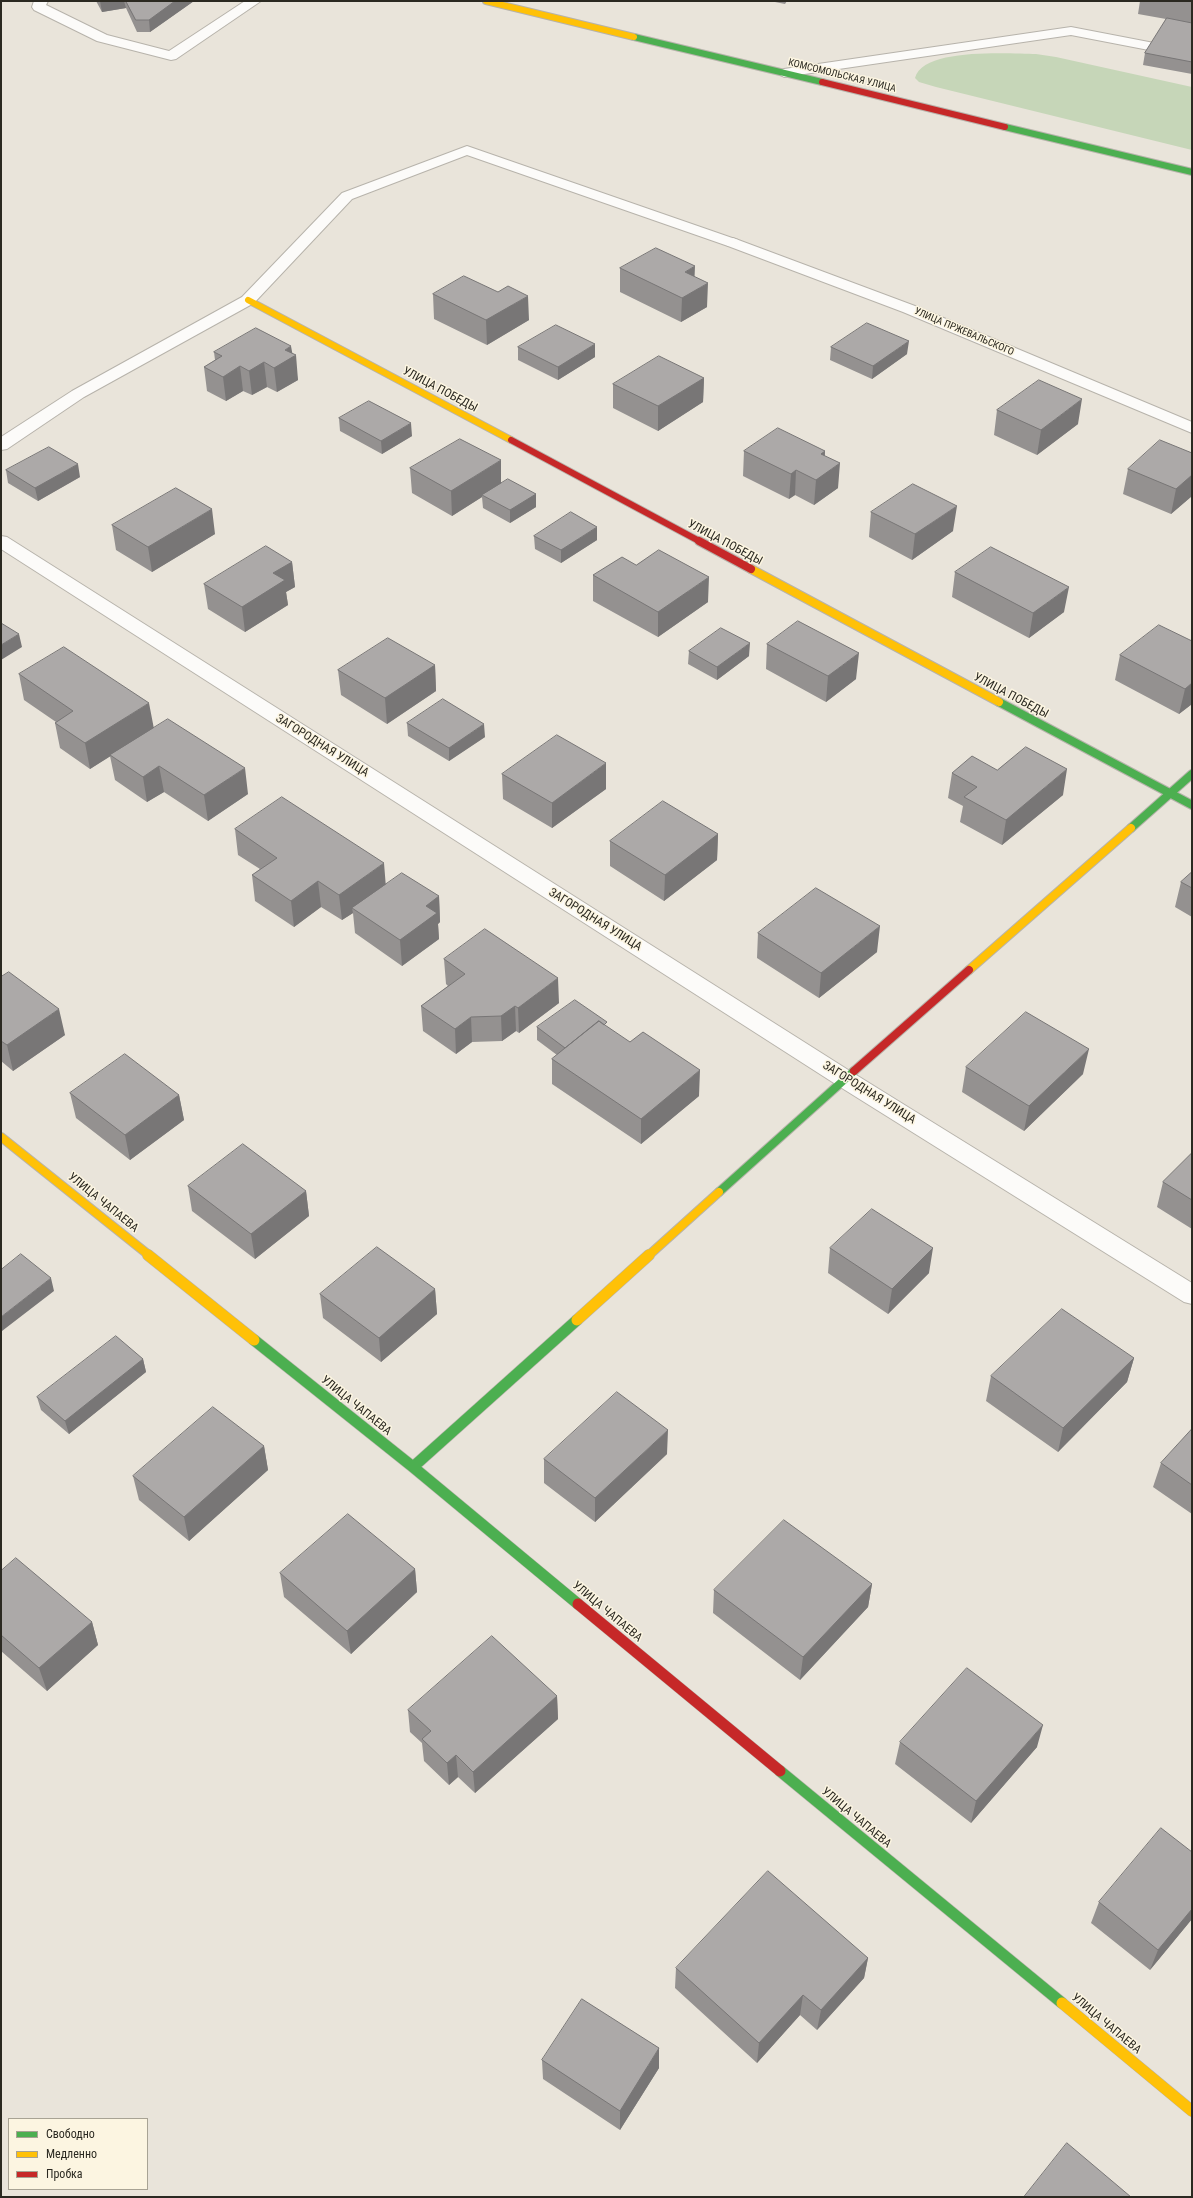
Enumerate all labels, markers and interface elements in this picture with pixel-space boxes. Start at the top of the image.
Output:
street label: КОМСОМОЛЬСКАЯ УЛИЦА [787,57,897,95]
street label: УЛИЦА ПРЖЕВАЛЬСКОГО [912,306,1016,358]
street label: УЛИЦА ПОБЕДЫ [400,364,480,416]
street label: УЛИЦА ПОБЕДЫ [685,517,765,569]
street label: УЛИЦА ПОБЕДЫ [971,670,1051,722]
street label: ЗАГОРОДНАЯ УЛИЦА [273,712,371,780]
street label: ЗАГОРОДНАЯ УЛИЦА [546,886,644,954]
street label: ЗАГОРОДНАЯ УЛИЦА [820,1059,918,1127]
street label: УЛИЦА ЧАПАЕВА [65,1170,141,1236]
street label: УЛИЦА ЧАПАЕВА [318,1373,394,1439]
street label: УЛИЦА ЧАПАЕВА [569,1579,645,1645]
street label: УЛИЦА ЧАПАЕВА [818,1785,894,1851]
street label: УЛИЦА ЧАПАЕВА [1068,1991,1144,2057]
legend [8,2118,148,2190]
text: Свободно [46,2127,95,2141]
text: Медленно [46,2147,97,2161]
text: Пробка [46,2167,83,2181]

